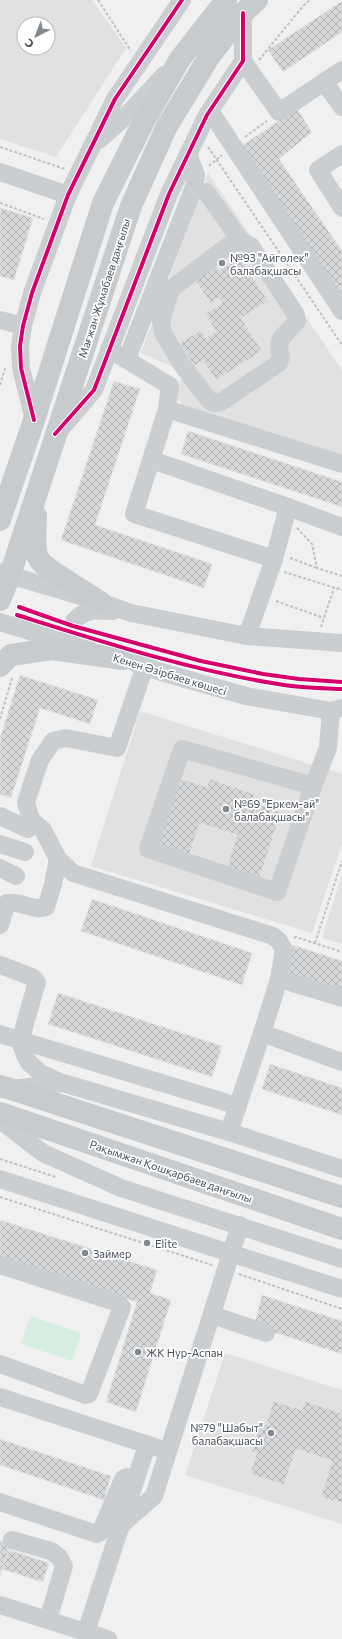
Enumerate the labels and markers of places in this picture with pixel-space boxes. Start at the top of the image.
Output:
place label: №93 "Айгөлек" балабақшасы [230,251,309,277]
marker: №93 "Айгөлек" балабақшасы [217,258,227,268]
place label: №69 "Еркем-ай" балабақшасы" [234,797,319,823]
marker: №69 "Еркем-ай" балабақшасы" [221,804,231,814]
place label: Elite [155,1237,178,1250]
marker: Elite [142,1238,152,1248]
place label: Займер [93,1247,131,1260]
marker: Займер [80,1248,90,1258]
place label: ЖК Нур-Аспан [146,1346,223,1359]
marker: ЖК Нур-Аспан [133,1347,143,1357]
place label: №79 "Шабыт" балабақшасы [190,1421,263,1447]
marker: №79 "Шабыт" балабақшасы [266,1428,276,1438]

